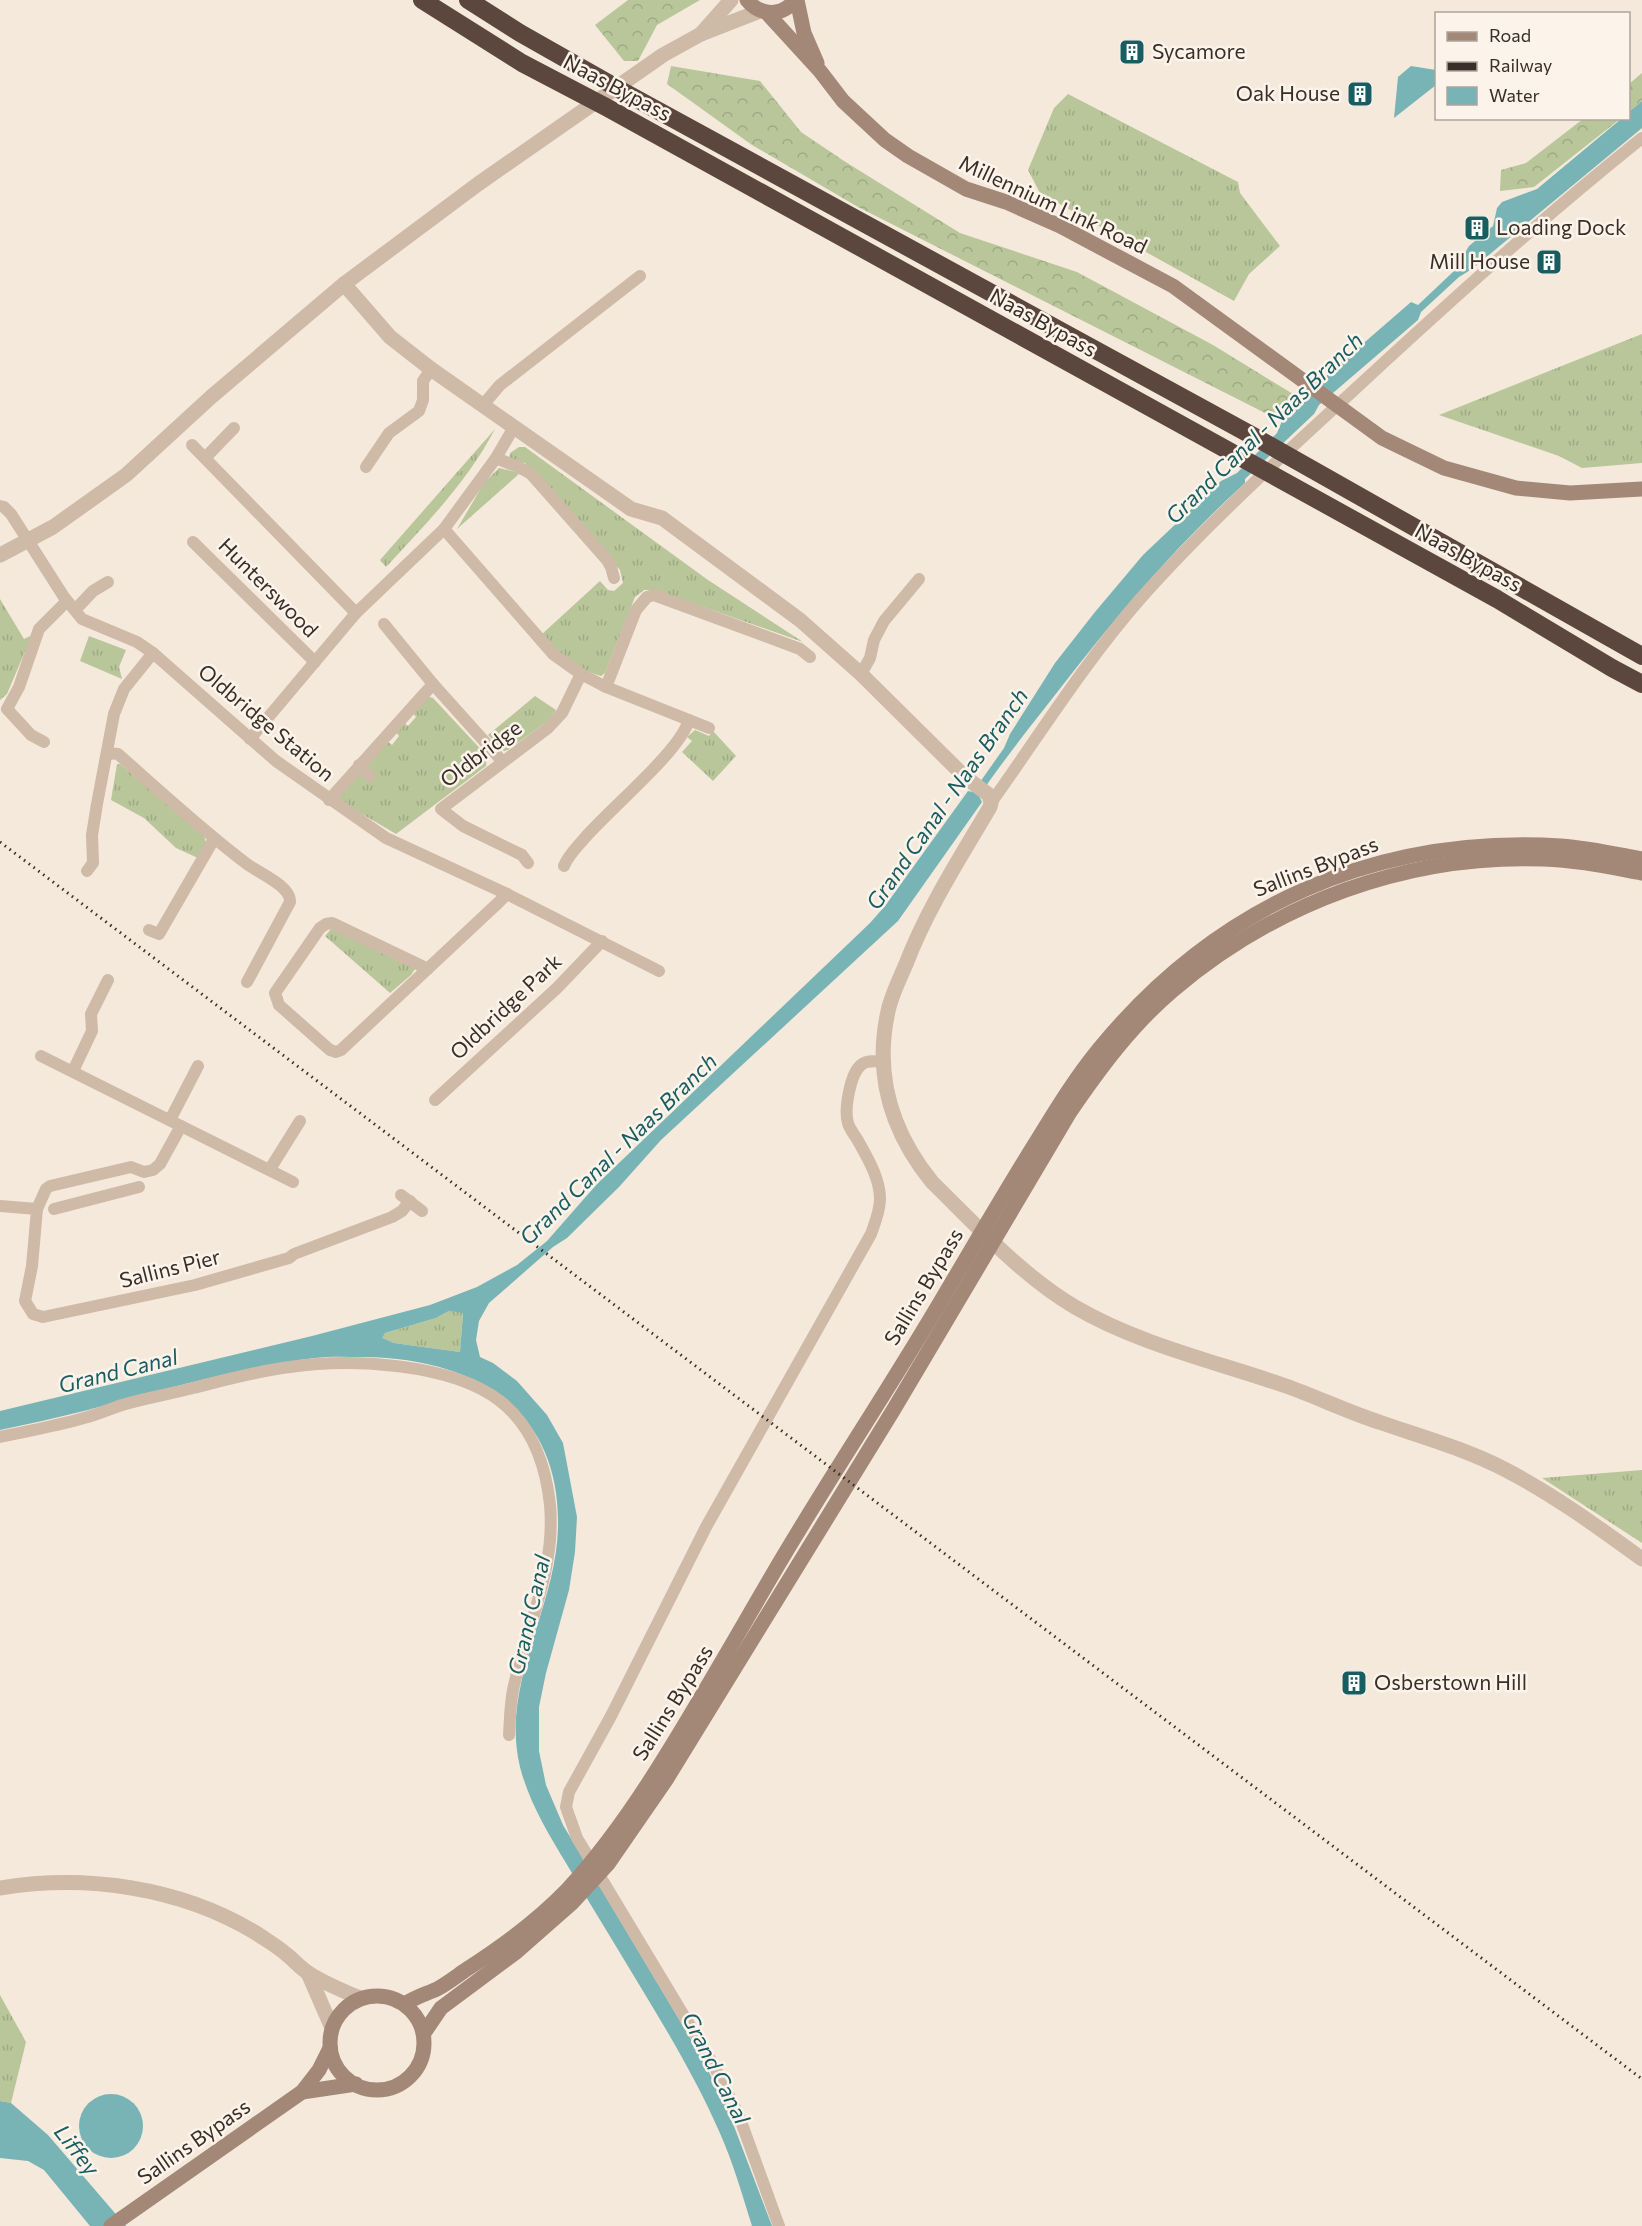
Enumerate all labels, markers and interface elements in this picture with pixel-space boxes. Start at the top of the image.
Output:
legend [1435,12,1630,120]
text: Road [1489,24,1531,46]
building icon: Sycamore [1117,37,1147,67]
place label: Sycamore [1152,38,1246,63]
street label: Naas Bypass [560,48,676,125]
text: Railway [1489,54,1552,76]
building icon: Oak House [1345,79,1375,109]
place label: Oak House [1236,80,1340,105]
text: Water [1489,84,1540,106]
street label: Millennium Link Road [956,149,1152,258]
building icon: Loading Dock [1462,213,1492,243]
place label: Loading Dock [1496,214,1626,239]
building icon: Mill House [1534,247,1564,277]
place label: Mill House [1429,248,1530,273]
street label: Naas Bypass [986,282,1101,361]
water label: Grand Canal - Naas Branch [1159,326,1368,529]
street label: Naas Bypass [1411,517,1526,596]
street label: Hunterswood [214,532,324,642]
street label: Oldbridge Station [194,658,340,786]
water label: Grand Canal - Naas Branch [860,683,1033,915]
street label: Oldbridge [435,714,526,791]
street label: Sallins Bypass [1249,830,1381,901]
street label: Oldbridge Park [444,948,566,1064]
water label: Grand Canal - Naas Branch [513,1047,722,1250]
street label: Sallins Bypass [878,1223,967,1349]
street label: Sallins Pier [117,1243,223,1292]
water label: Grand Canal [55,1343,181,1398]
water label: Grand Canal [502,1552,555,1677]
street label: Sallins Bypass [626,1640,717,1765]
building icon: Osberstown Hill [1339,1668,1369,1698]
place label: Osberstown Hill [1374,1669,1527,1694]
water label: Grand Canal [677,2007,756,2129]
street label: Sallins Bypass [132,2093,254,2189]
water label: Liffey [49,2119,106,2181]

